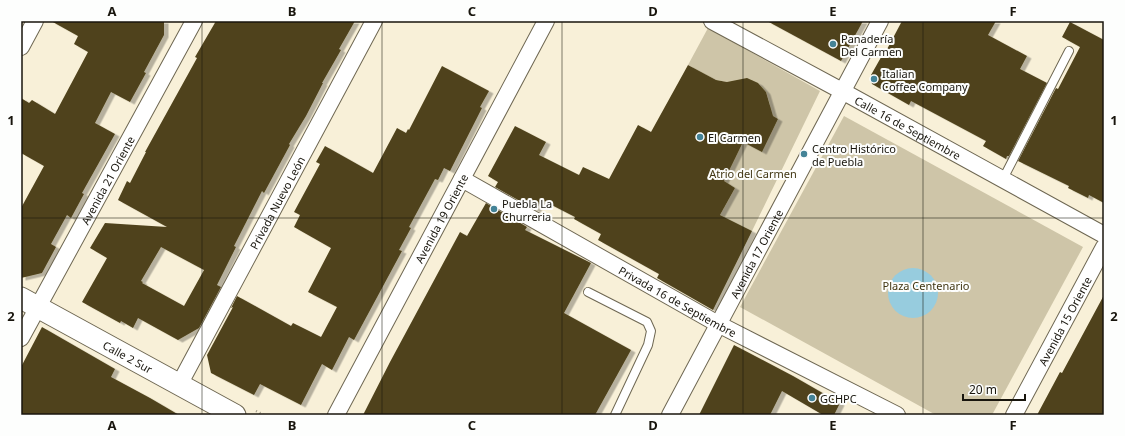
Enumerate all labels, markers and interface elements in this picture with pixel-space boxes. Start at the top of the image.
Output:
text: A [108,2,117,20]
text: B [288,2,296,20]
text: C [468,2,476,20]
text: D [648,2,658,20]
text: E [829,2,837,20]
text: F [1009,2,1017,20]
place label: Panadería Del Carmen [841,31,902,59]
marker: Panadería Del Carmen [828,39,838,49]
place label: Italian Coffee Company [882,66,968,94]
marker: Italian Coffee Company [869,74,879,84]
street label: Calle 16 de Septiembre [852,92,964,163]
text: 1 [7,111,15,129]
text: 1 [1110,111,1118,129]
place label: El Carmen [708,130,761,145]
marker: El Carmen [695,132,705,142]
street label: Avenida 21 Oriente [77,133,138,227]
place label: Centro Histórico de Puebla [812,141,896,169]
marker: Centro Histórico de Puebla [799,149,809,159]
street label: Privada Nuevo León [246,153,308,252]
park label: Atrio del Carmen [709,166,797,181]
street label: Avenida 19 Oriente [411,171,471,265]
place label: Puebla La Churreria [502,196,552,224]
marker: Puebla La Churreria [489,204,499,214]
street label: Avenida 17 Oriente [726,206,786,301]
street label: Privada 16 de Septiembre [616,262,739,340]
street label: Avenida 15 Oriente [1035,274,1095,368]
park label: Plaza Centenario [883,278,970,293]
text: 2 [7,307,15,325]
text: 2 [1110,307,1118,325]
street label: Calle 2 Sur [101,337,156,376]
scale bar [963,376,1025,402]
text: 20 m [969,381,997,398]
place label: GCHPC [820,391,857,406]
marker: GCHPC [807,393,817,403]
text: A [108,416,117,434]
text: B [288,416,296,434]
text: C [468,416,476,434]
text: D [648,416,658,434]
text: E [829,416,837,434]
text: F [1009,416,1017,434]

